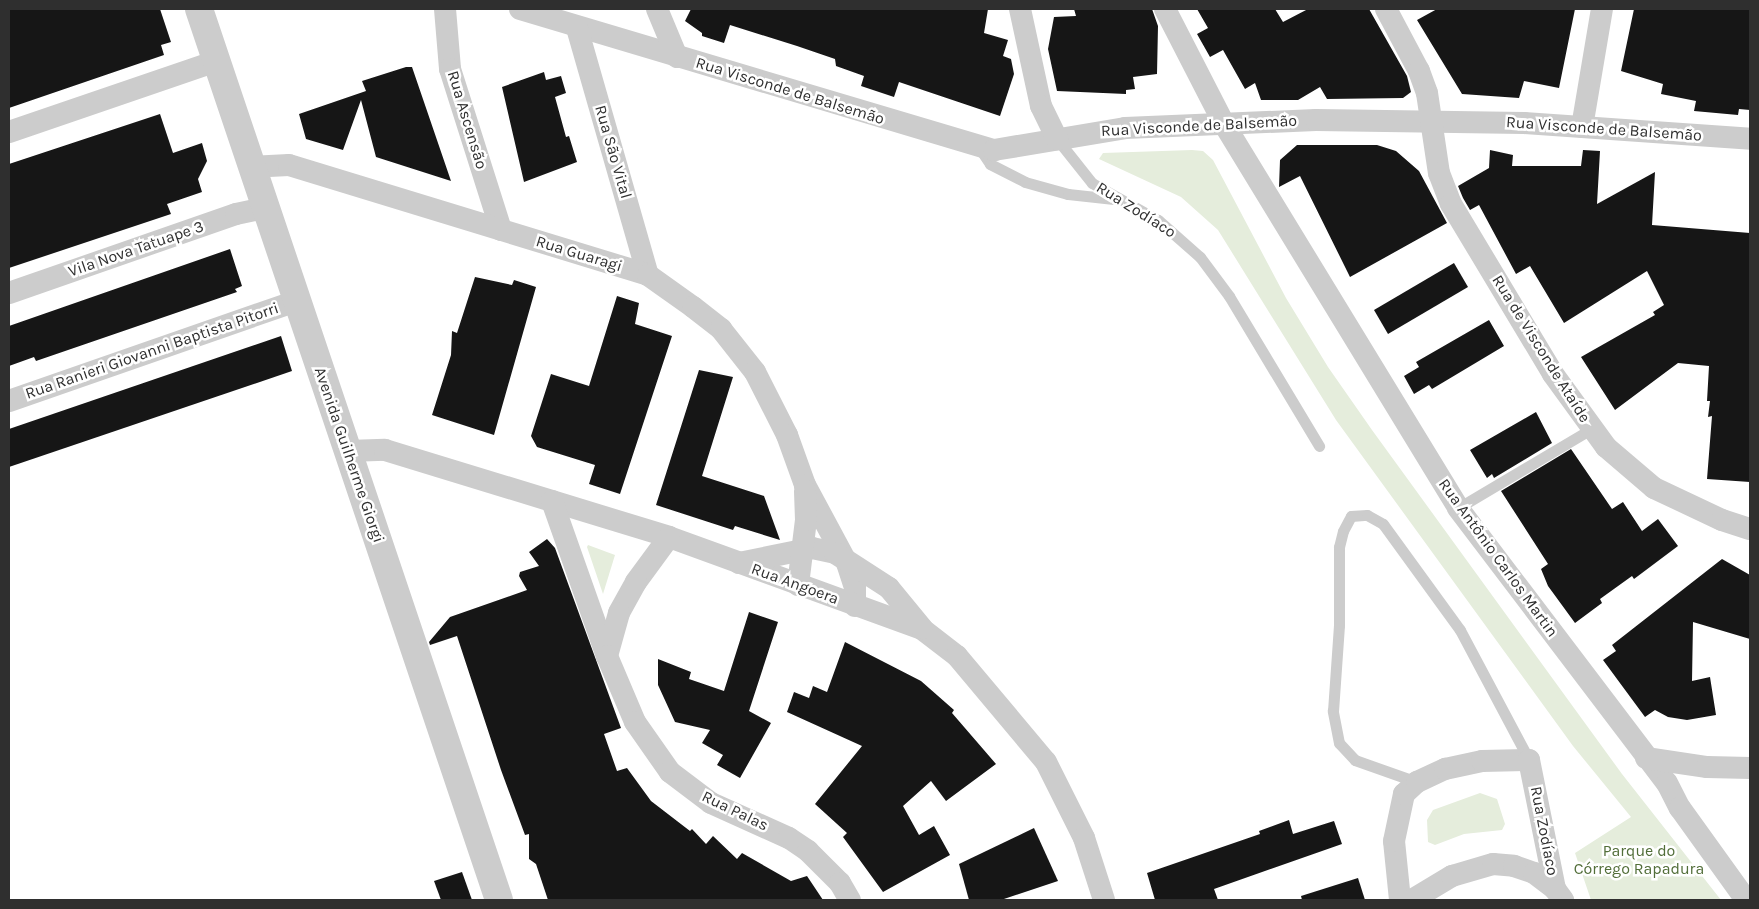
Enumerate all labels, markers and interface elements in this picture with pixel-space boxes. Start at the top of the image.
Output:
street label: Rua Visconde de Balsemão [693,53,887,129]
street label: Rua Ascensão [443,69,491,171]
street label: Rua São Vital [591,103,635,201]
street label: Rua Visconde de Balsemão [1100,111,1298,141]
street label: Rua Visconde de Balsemão [1505,113,1703,145]
street label: Rua Zodíaco [1093,178,1179,242]
street label: Vila Nova Tatuape 3 [66,217,206,281]
street label: Rua Guaragi [534,232,624,276]
street label: Rua de Visconde Ataíde [1488,272,1594,426]
street label: Rua Ranieri Giovanni Baptista Pitorri [23,298,281,404]
street label: Avenida Guilherme Giorgi [310,365,388,545]
street label: Rua Antônio Carlos Martin [1434,475,1562,641]
street label: Rua Angoera [749,559,841,609]
street label: Rua Zodíaco [1526,785,1562,877]
street label: Rua Palas [699,787,771,835]
park label: Parque do Córrego Rapadura [1574,841,1704,879]

